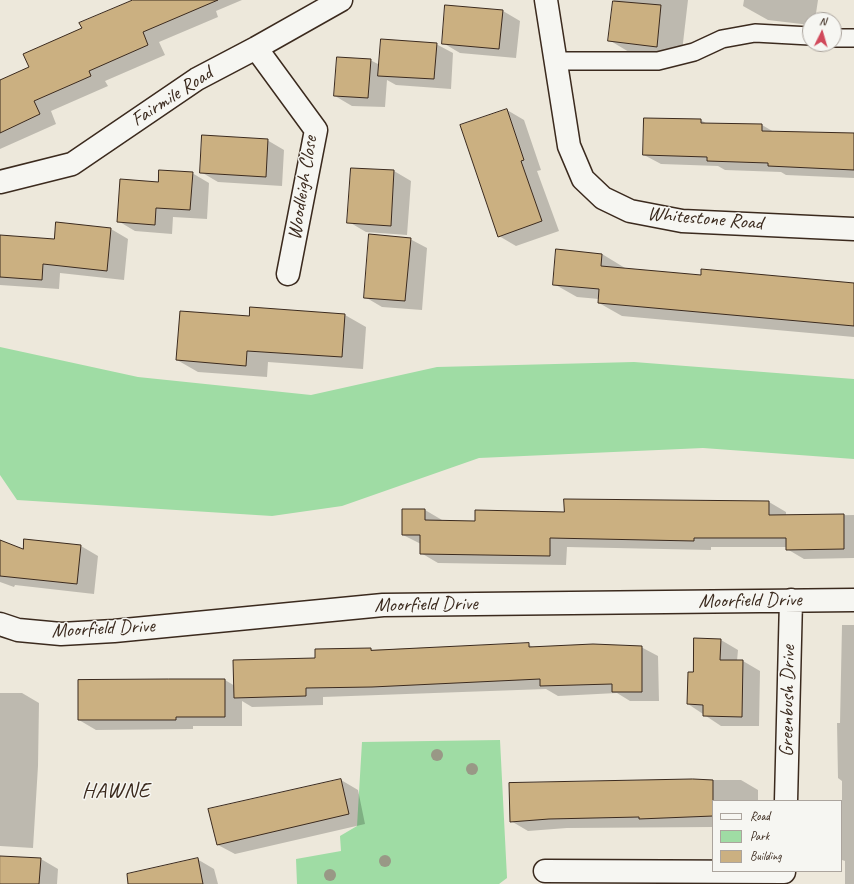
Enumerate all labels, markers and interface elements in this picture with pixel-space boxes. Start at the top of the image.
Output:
north arrow [802,12,842,52]
text: N [819,14,827,28]
street label: Fairmile Road [127,62,217,132]
street label: Woodleigh Close [283,135,323,241]
street label: Whitestone Road [646,202,764,236]
street label: Moorfield Drive [698,588,802,614]
street label: Moorfield Drive [374,592,478,618]
street label: Moorfield Drive [51,614,155,644]
street label: Greenbush Drive [775,645,801,757]
district label: HAWNE [82,778,150,804]
legend [712,800,842,872]
text: Road [750,808,770,824]
text: Park [750,828,769,844]
text: Building [750,848,782,864]

